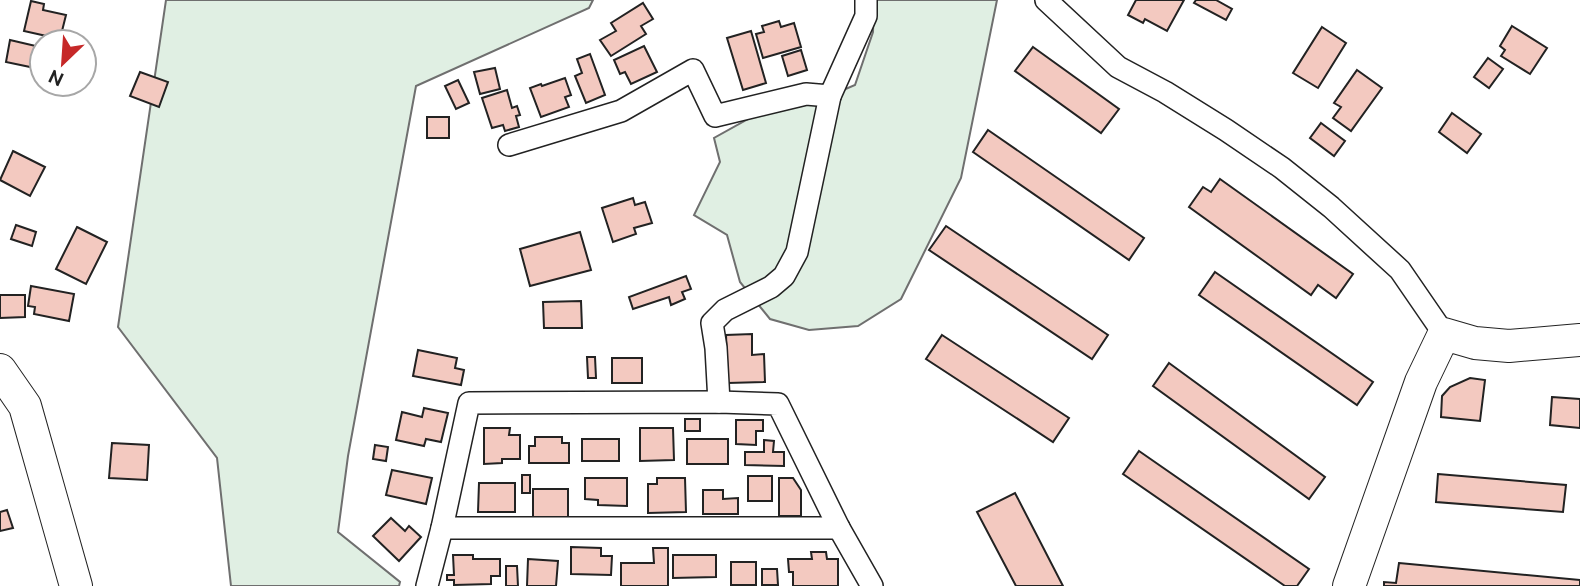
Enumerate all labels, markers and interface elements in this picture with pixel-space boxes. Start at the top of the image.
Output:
north arrow [28,28,98,98]
text: N [45,65,67,91]

